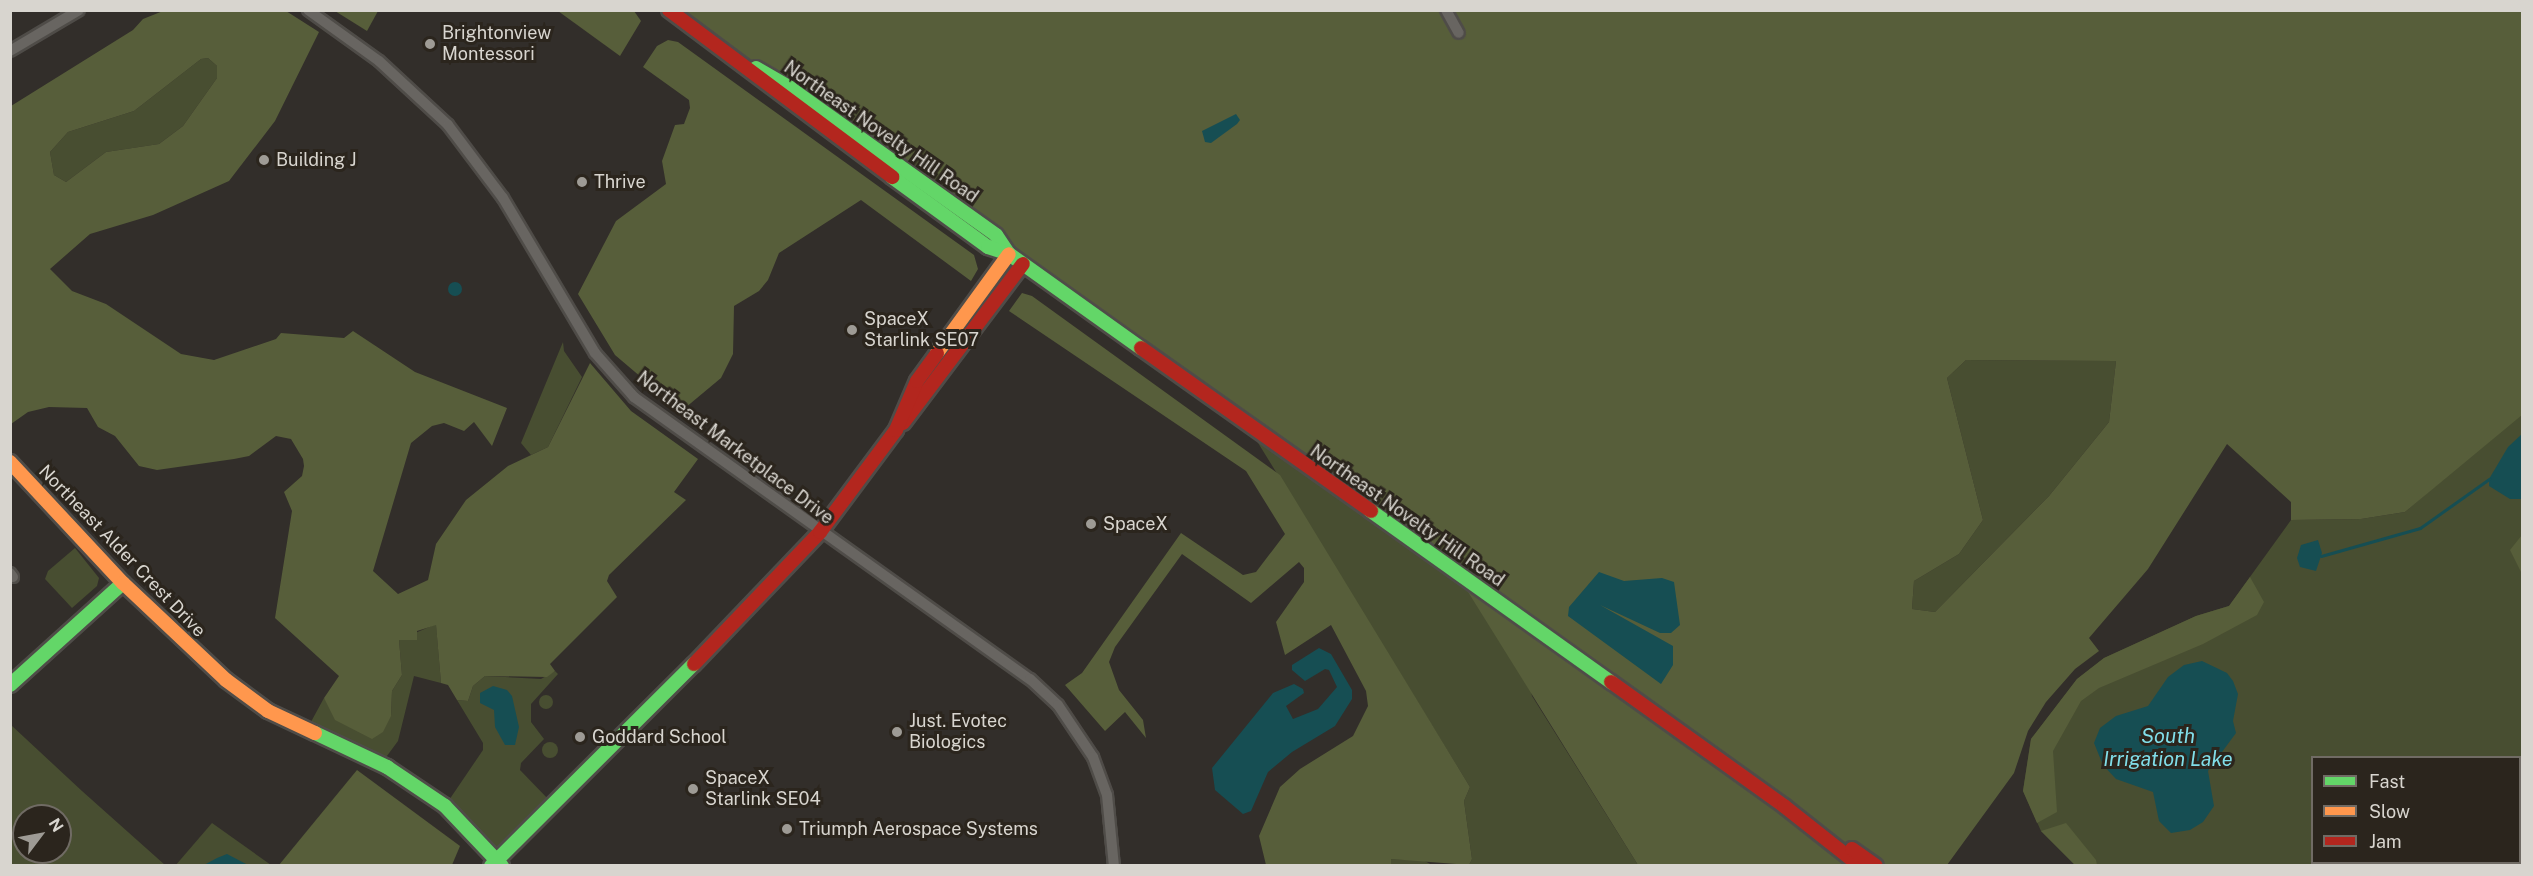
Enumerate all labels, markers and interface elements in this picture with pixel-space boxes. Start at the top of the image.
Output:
place label: Brightonview Montessori [442,23,551,66]
marker: Brightonview Montessori [423,37,437,51]
street label: Northeast Novelty Hill Road [780,57,982,207]
place label: Building J [276,149,357,171]
marker: Building J [257,153,271,167]
place label: Thrive [594,171,646,193]
marker: Thrive [575,175,589,189]
place label: SpaceX Starlink SE07 [864,309,979,352]
marker: SpaceX Starlink SE07 [845,323,859,337]
street label: Northeast Marketplace Drive [632,367,838,529]
street label: Northeast Novelty Hill Road [1306,441,1508,591]
street label: Northeast Alder Crest Drive [34,460,210,642]
place label: SpaceX [1103,513,1168,535]
marker: SpaceX [1084,517,1098,531]
place label: Just. Evotec Biologics [909,711,1007,754]
marker: Just. Evotec Biologics [890,725,904,739]
water label: South Irrigation Lake [2103,725,2233,772]
place label: Goddard School [592,726,727,748]
marker: Goddard School [573,730,587,744]
legend [2311,756,2521,864]
place label: SpaceX Starlink SE04 [705,768,821,810]
text: Fast [2369,771,2405,792]
marker: SpaceX Starlink SE04 [686,782,700,796]
text: Slow [2369,801,2410,822]
north arrow [12,804,72,864]
text: N [45,815,67,836]
place label: Triumph Aerospace Systems [799,818,1038,840]
marker: Triumph Aerospace Systems [780,822,794,836]
text: Jam [2369,831,2402,852]

